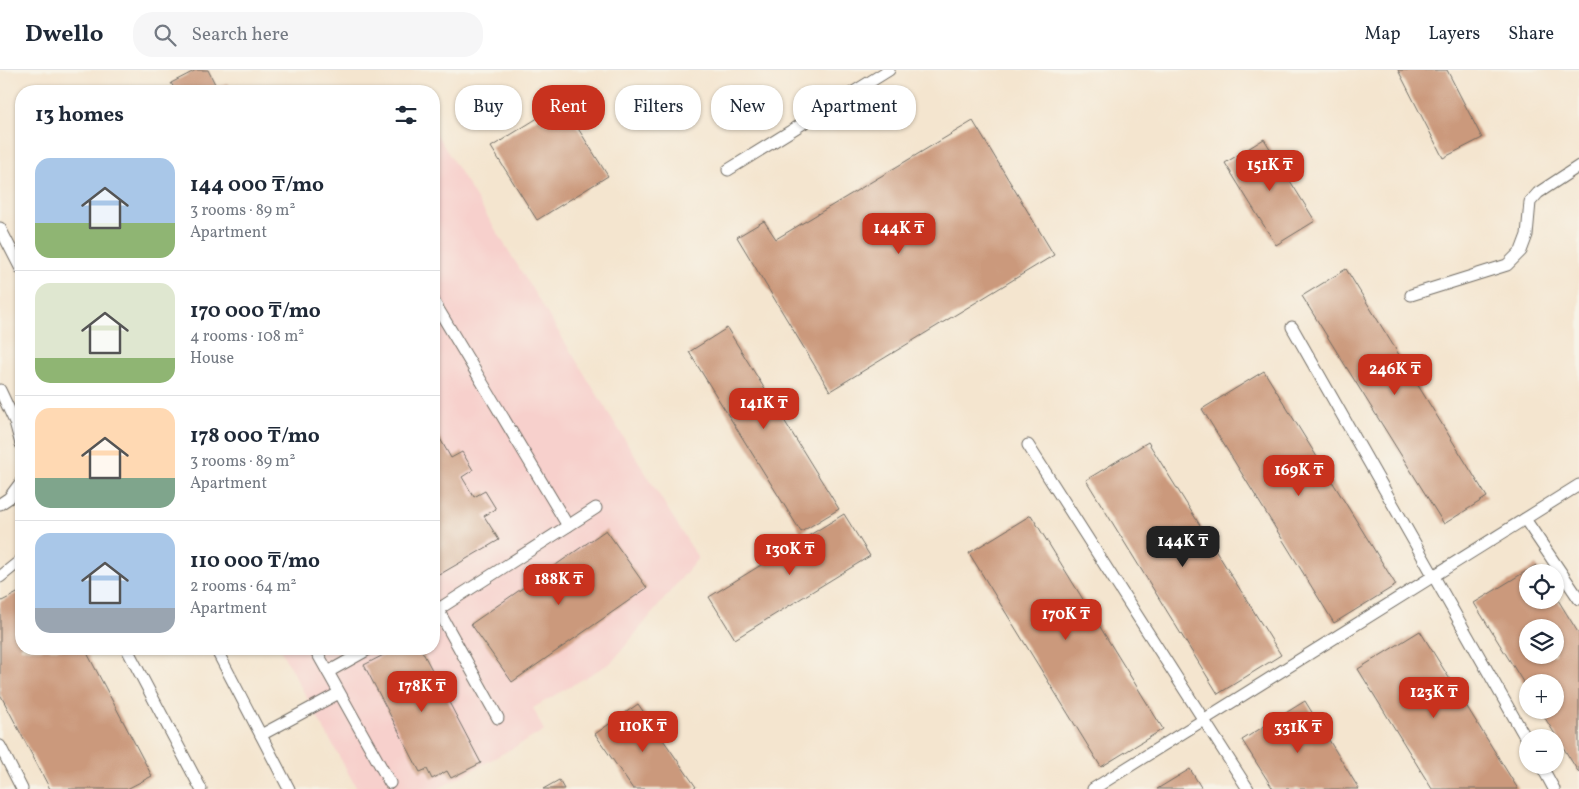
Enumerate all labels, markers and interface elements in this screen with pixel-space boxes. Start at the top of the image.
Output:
search box [133,12,483,57]
text: Dwello [25,18,103,52]
icon: search [151,21,179,49]
text: Search here [191,22,289,48]
text: Map [1364,22,1400,47]
text: Layers [1428,22,1480,47]
text: Share [1508,22,1554,47]
chip: Buy [455,85,522,130]
chip: Rent [532,85,605,130]
chip: Filters [615,85,701,130]
chip: New [711,85,783,130]
chip: Apartment [793,85,916,130]
text: 13 homes [35,101,124,130]
icon: filters [392,101,420,129]
pin: 151K ₸ [1229,150,1311,192]
text: 151K ₸ [1247,155,1293,177]
text: 144 000 ₸/mo [190,171,324,200]
icon: home [75,178,135,238]
text: 3 rooms · 89 m² [190,200,295,222]
pin: 144K ₸ [858,212,940,255]
text: 144K ₸ [873,218,925,240]
text: Apartment [190,222,267,244]
text: 170 000 ₸/mo [190,297,321,326]
icon: home [75,303,135,363]
text: 4 rooms · 108 m² [190,326,304,348]
text: House [190,348,234,370]
pin: 246K ₸ [1354,354,1436,396]
text: 246K ₸ [1369,359,1421,381]
pin: 141K ₸ [723,388,805,430]
text: 141K ₸ [740,393,788,415]
text: 178 000 ₸/mo [190,422,320,451]
icon: home [75,428,135,488]
text: 3 rooms · 89 m² [190,451,295,473]
pin: 169K ₸ [1258,454,1340,497]
text: 169K ₸ [1274,460,1324,482]
text: Apartment [190,473,267,495]
pin: 144K ₸ [1142,526,1224,568]
text: 144K ₸ [1157,531,1209,553]
pin: 130K ₸ [749,534,831,576]
text: 130K ₸ [765,539,815,561]
text: 110 000 ₸/mo [190,547,320,576]
icon: home [75,553,135,613]
pin: 188K ₸ [518,564,600,606]
map controls [1519,564,1564,774]
button: locate [1519,564,1564,609]
text: 188K ₸ [534,569,584,591]
text: 2 rooms · 64 m² [190,576,297,598]
text: Apartment [190,598,267,620]
pin: 170K ₸ [1025,598,1107,641]
text: 170K ₸ [1042,604,1090,626]
button: layers [1519,619,1564,664]
pin: 178K ₸ [381,670,463,713]
button: + [1519,674,1564,719]
text: 178K ₸ [398,676,446,698]
pin: 123K ₸ [1393,676,1475,719]
text: 123K ₸ [1410,682,1458,704]
pin: 110K ₸ [602,710,684,753]
pin: 331K ₸ [1257,712,1339,754]
text: 110K ₸ [619,716,667,738]
text: 331K ₸ [1274,717,1322,739]
button: − [1519,729,1564,774]

